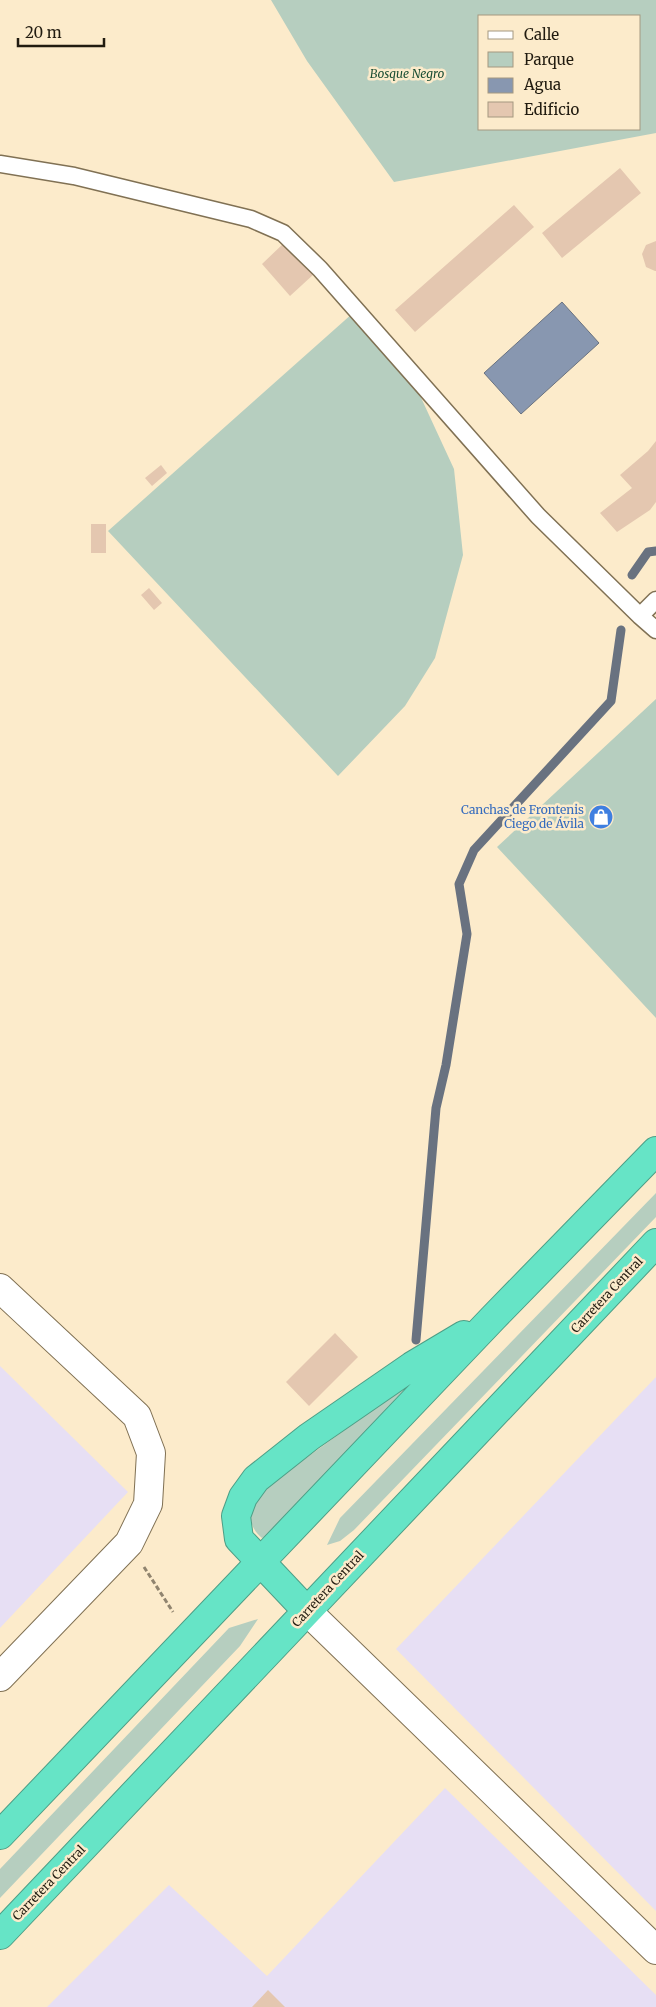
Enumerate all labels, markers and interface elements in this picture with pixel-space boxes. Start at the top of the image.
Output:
scale bar [18,15,104,47]
legend [478,15,641,130]
text: 20 m [25,23,62,42]
text: Calle [524,25,559,44]
text: Parque [524,50,574,69]
park label: Bosque Negro [370,66,444,81]
text: Agua [523,75,561,94]
text: Edificio [524,100,580,119]
place label: Canchas de Frontenis Ciego de Ávila [461,802,585,831]
shop icon: Canchas de Frontenis Ciego de Ávila [588,804,614,830]
street label: Carretera Central [568,1253,646,1336]
street label: Carretera Central [289,1547,367,1630]
street label: Carretera Central [9,1842,88,1923]

